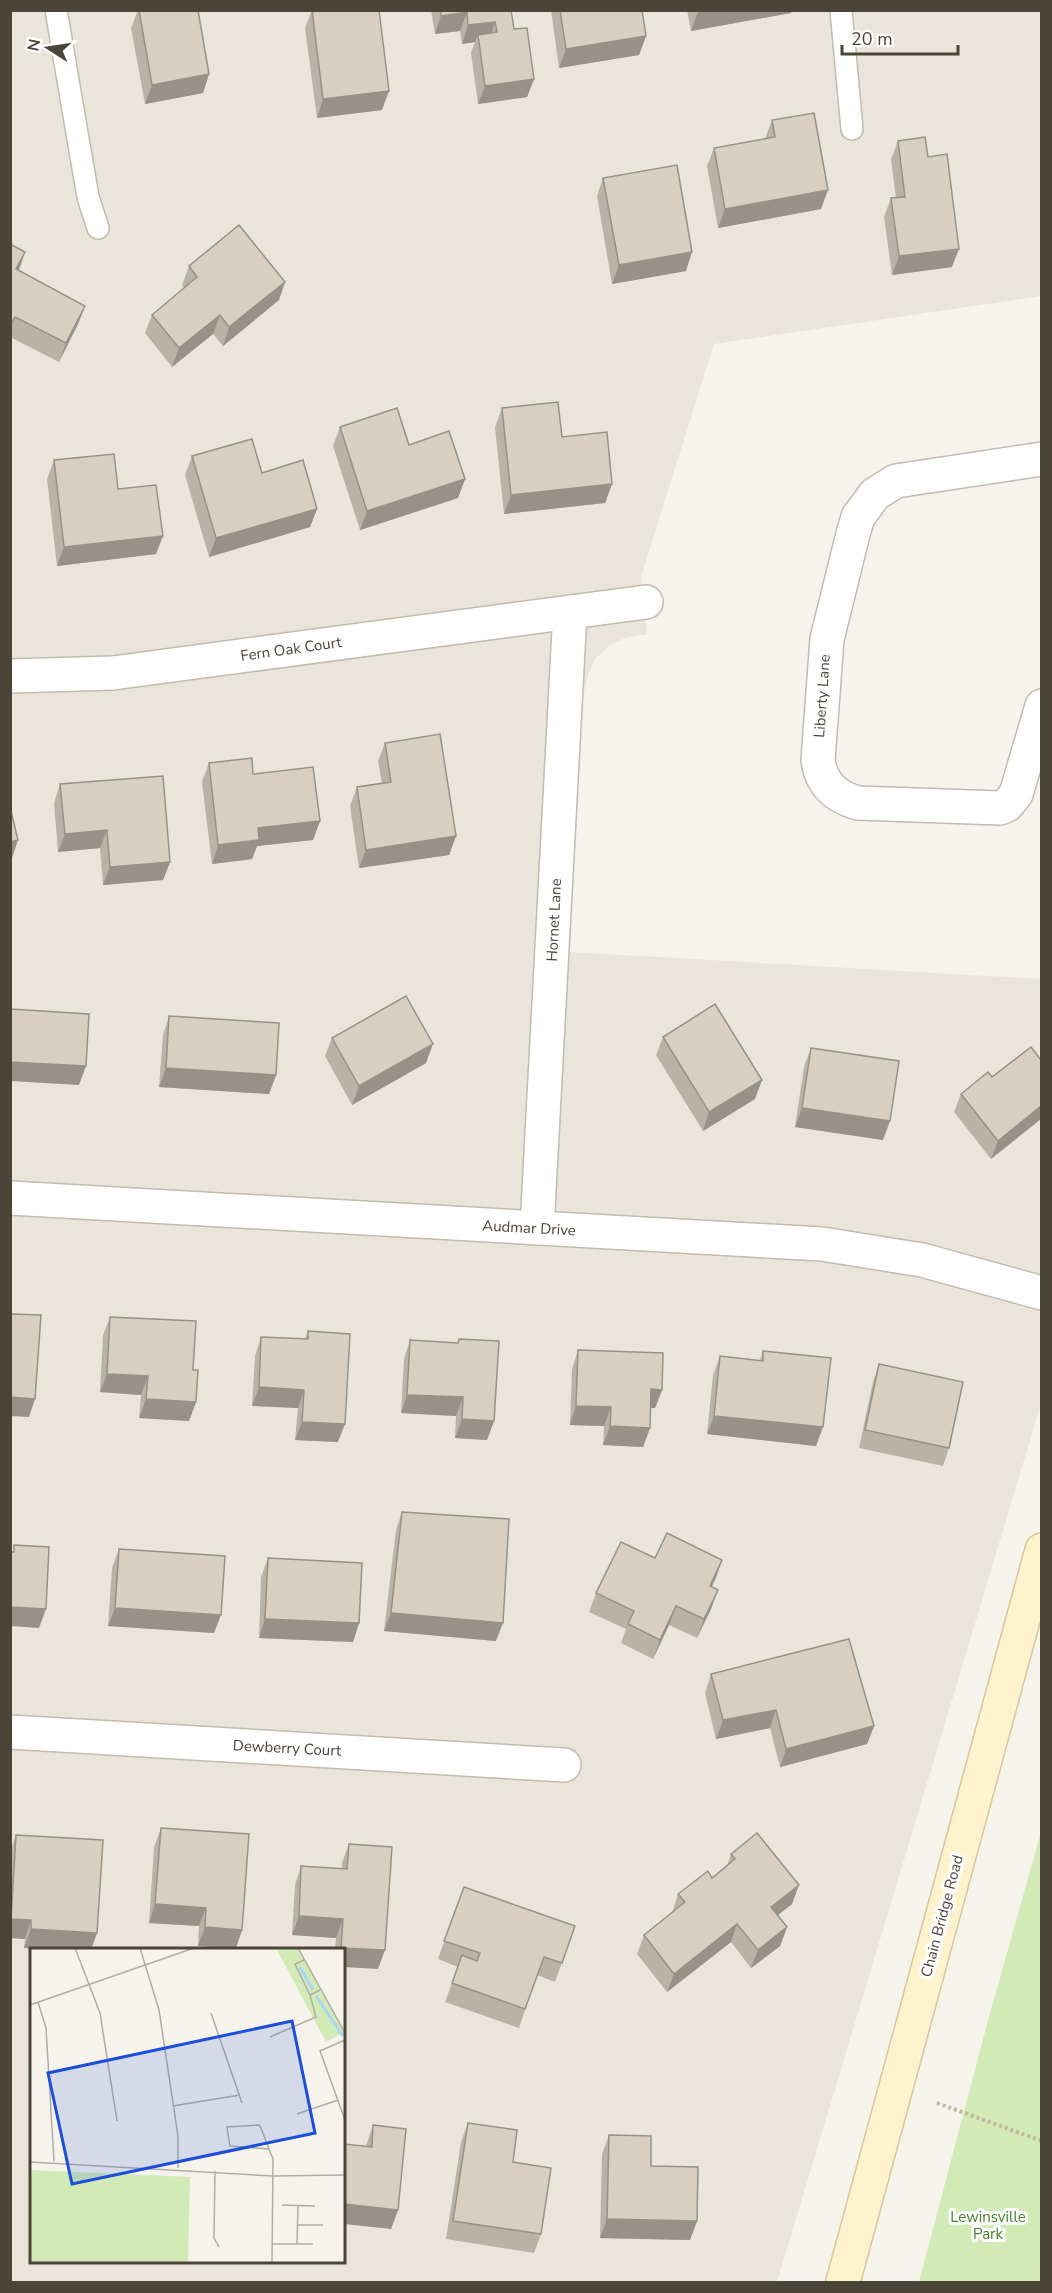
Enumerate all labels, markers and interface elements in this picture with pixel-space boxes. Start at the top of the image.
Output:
north arrow [18,18,78,78]
scale bar [842,18,958,56]
text: 20 m [851,27,893,51]
text: N [22,37,46,53]
street label: Fern Oak Court [239,632,344,666]
street label: Liberty Lane [809,654,835,738]
street label: Hornet Lane [542,878,566,962]
street label: Audmar Drive [482,1216,576,1240]
street label: Dewberry Court [232,1735,342,1761]
street label: Chain Bridge Road [916,1853,968,1979]
inset map [30,1948,345,2263]
park label: Lewinsville Park [950,2207,1026,2244]

